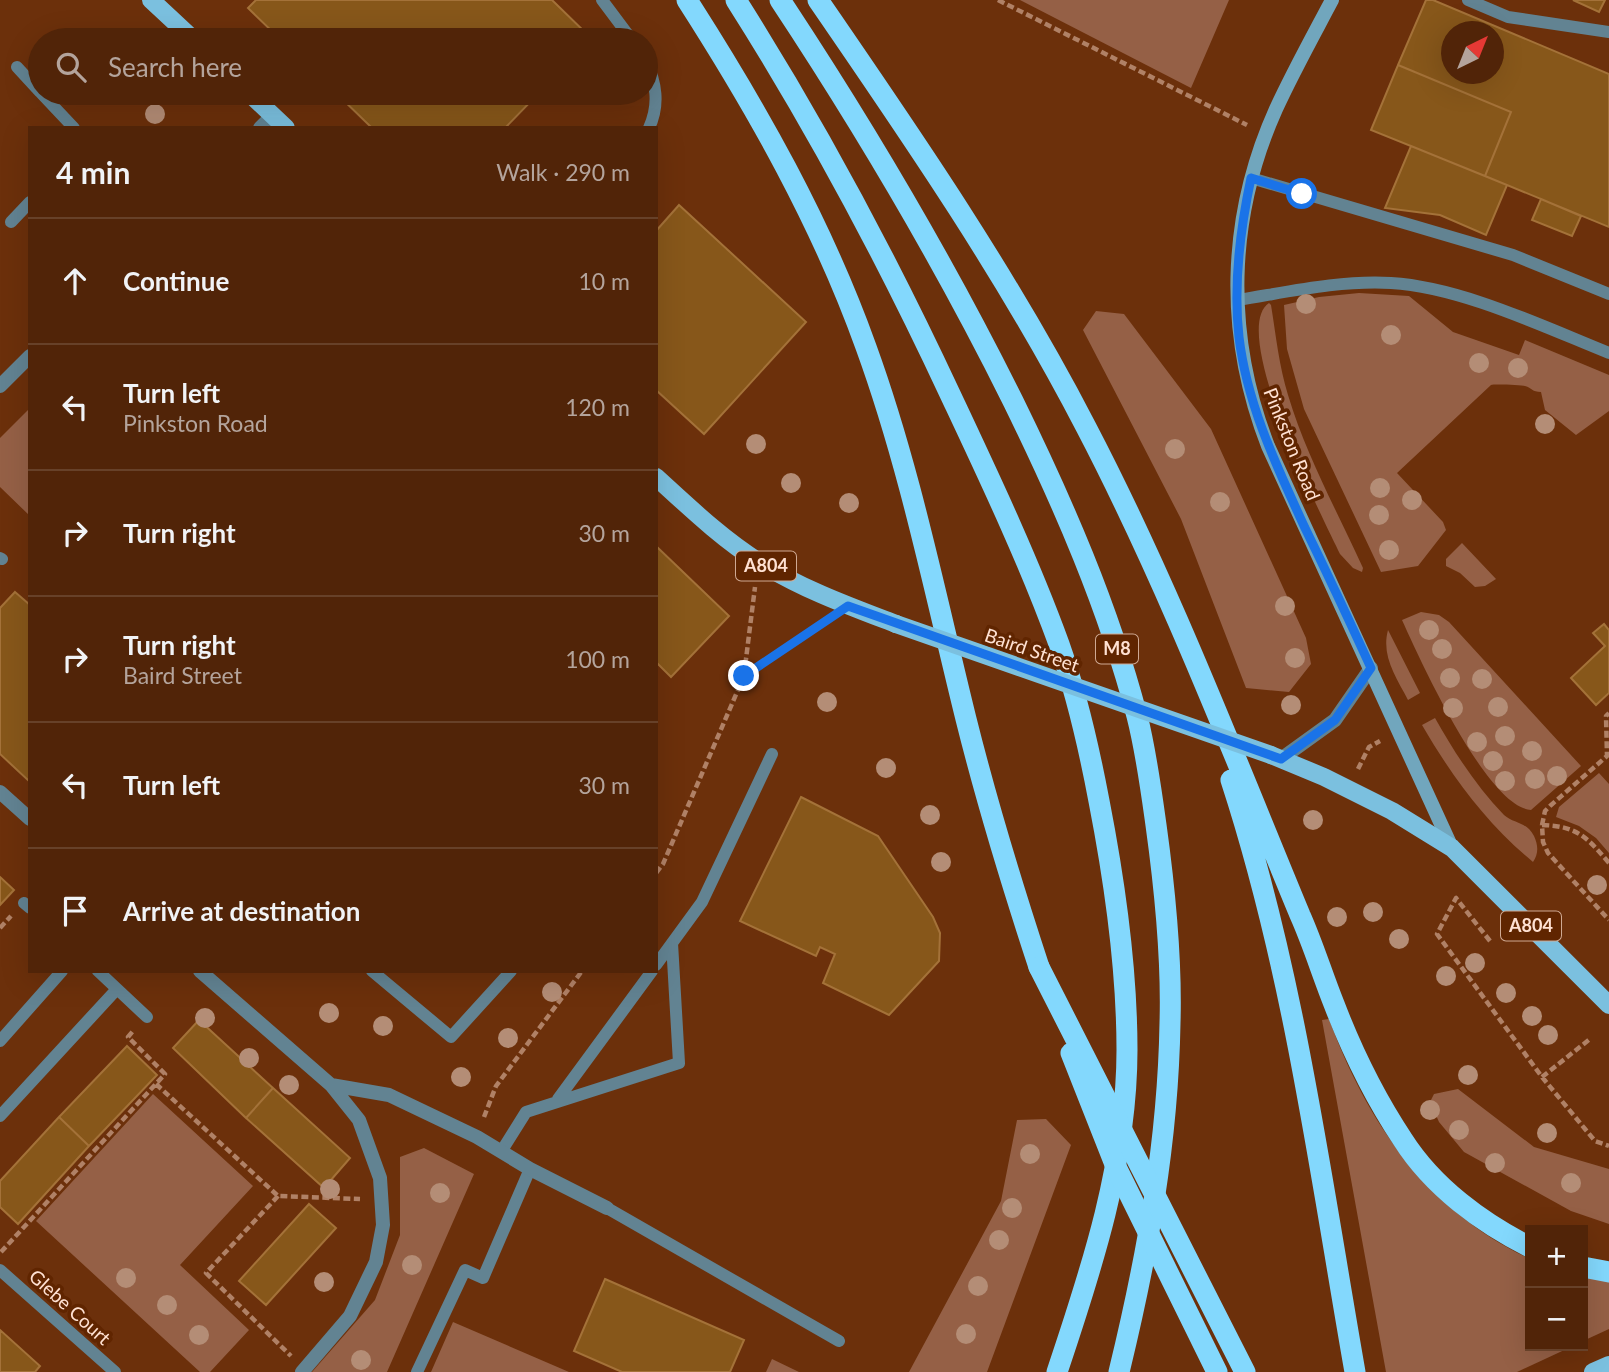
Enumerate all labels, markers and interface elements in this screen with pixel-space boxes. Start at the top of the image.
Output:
north arrow [1441,21,1504,84]
search box [28,28,658,105]
icon: search [52,48,90,86]
text: Search here [108,51,242,83]
text: 4 min [56,154,130,190]
text: Walk · 290 m [496,158,630,186]
route start [1286,178,1317,209]
icon: ahead [56,262,94,300]
text: Continue [123,265,229,297]
text: 10 m [579,267,630,295]
text: Turn left [123,377,220,409]
street label: Pinkston Road [1259,384,1326,504]
icon: left [56,388,94,426]
text: 120 m [565,393,630,421]
text: Pinkston Road [123,409,268,437]
icon: right [56,514,94,552]
text: Turn right [123,517,236,549]
text: 30 m [579,519,630,547]
road number: A804 [736,552,796,580]
street label: Baird Street [982,623,1083,676]
text: Turn right [123,629,236,661]
road number: M8 [1096,634,1138,664]
icon: right [56,640,94,678]
text: 100 m [565,645,630,673]
route end [728,660,759,691]
text: Baird Street [123,661,242,689]
icon: left [56,766,94,804]
text: Turn left [123,769,220,801]
text: 30 m [579,771,630,799]
icon: arrive [56,892,94,930]
text: Arrive at destination [123,895,360,927]
road number: A804 [1501,911,1561,940]
map controls [1525,1225,1588,1351]
button: + [1525,1225,1588,1288]
street label: Glebe Court [25,1264,116,1349]
button: − [1525,1288,1588,1351]

